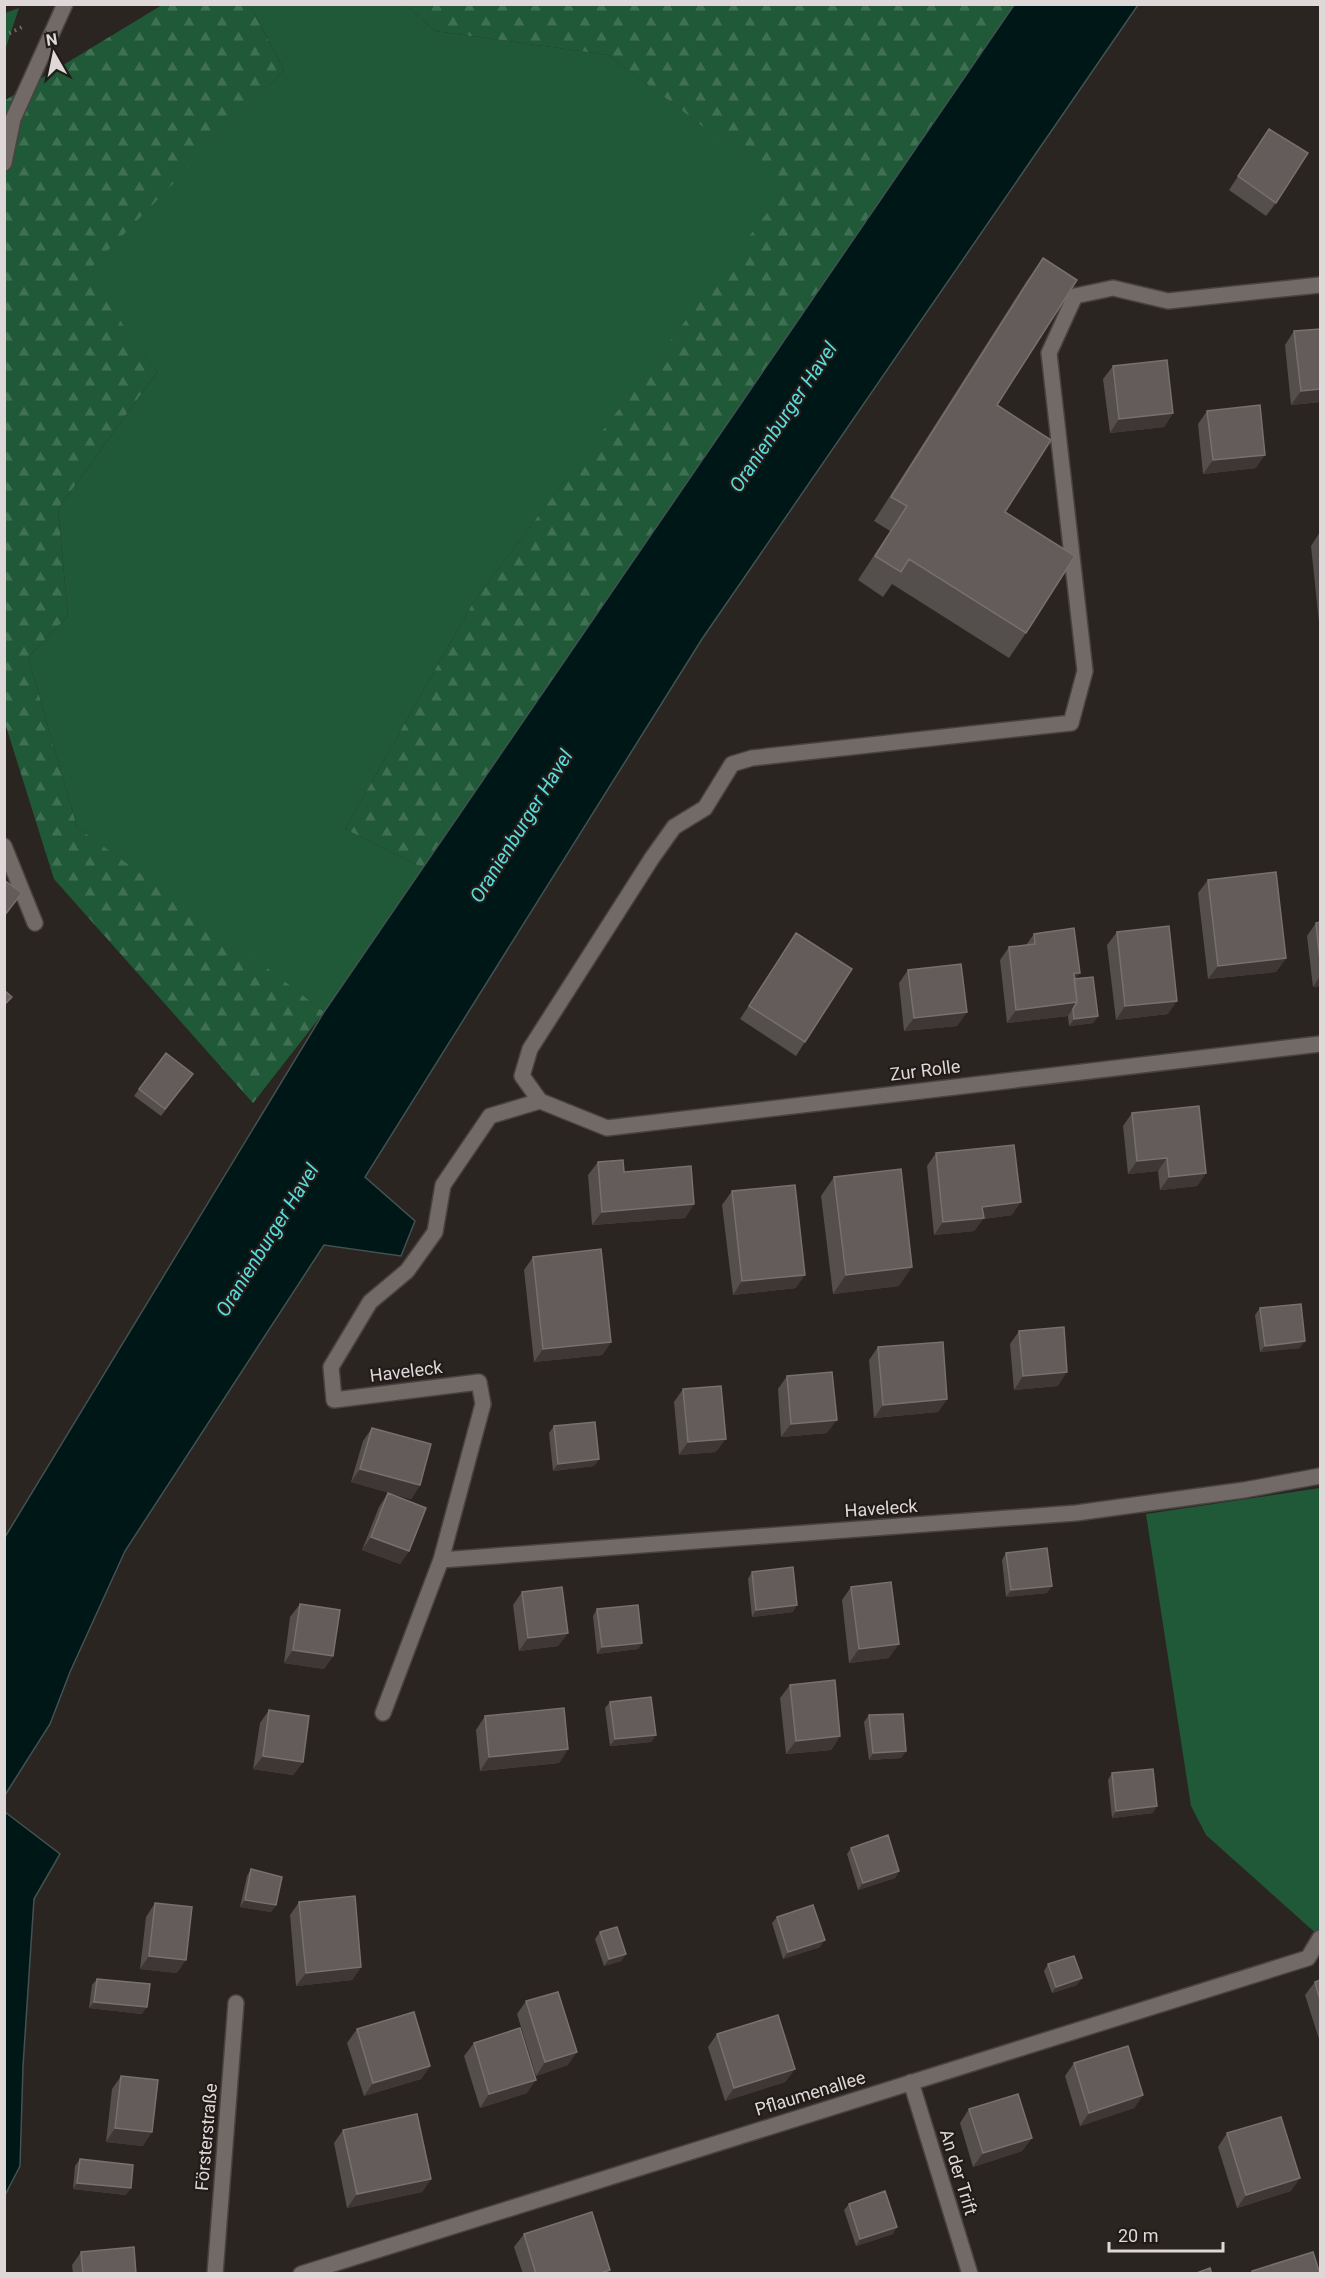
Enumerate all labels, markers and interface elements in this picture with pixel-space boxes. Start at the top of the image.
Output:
north arrow [24,24,84,84]
text: N [45,29,59,50]
water label: Oranienburger Havel [724,337,842,497]
water label: Oranienburger Havel [464,745,578,907]
street label: Zur Rolle [889,1055,961,1085]
water label: Oranienburger Havel [210,1159,324,1321]
street label: Haveleck [368,1356,444,1386]
street label: Haveleck [844,1495,919,1521]
street label: Pflaumenallee [752,2066,868,2120]
street label: Försterstraße [191,2082,221,2192]
street label: An der Trift [936,2126,982,2218]
scale bar [1109,2215,1223,2253]
text: 20 m [1118,2225,1158,2246]

